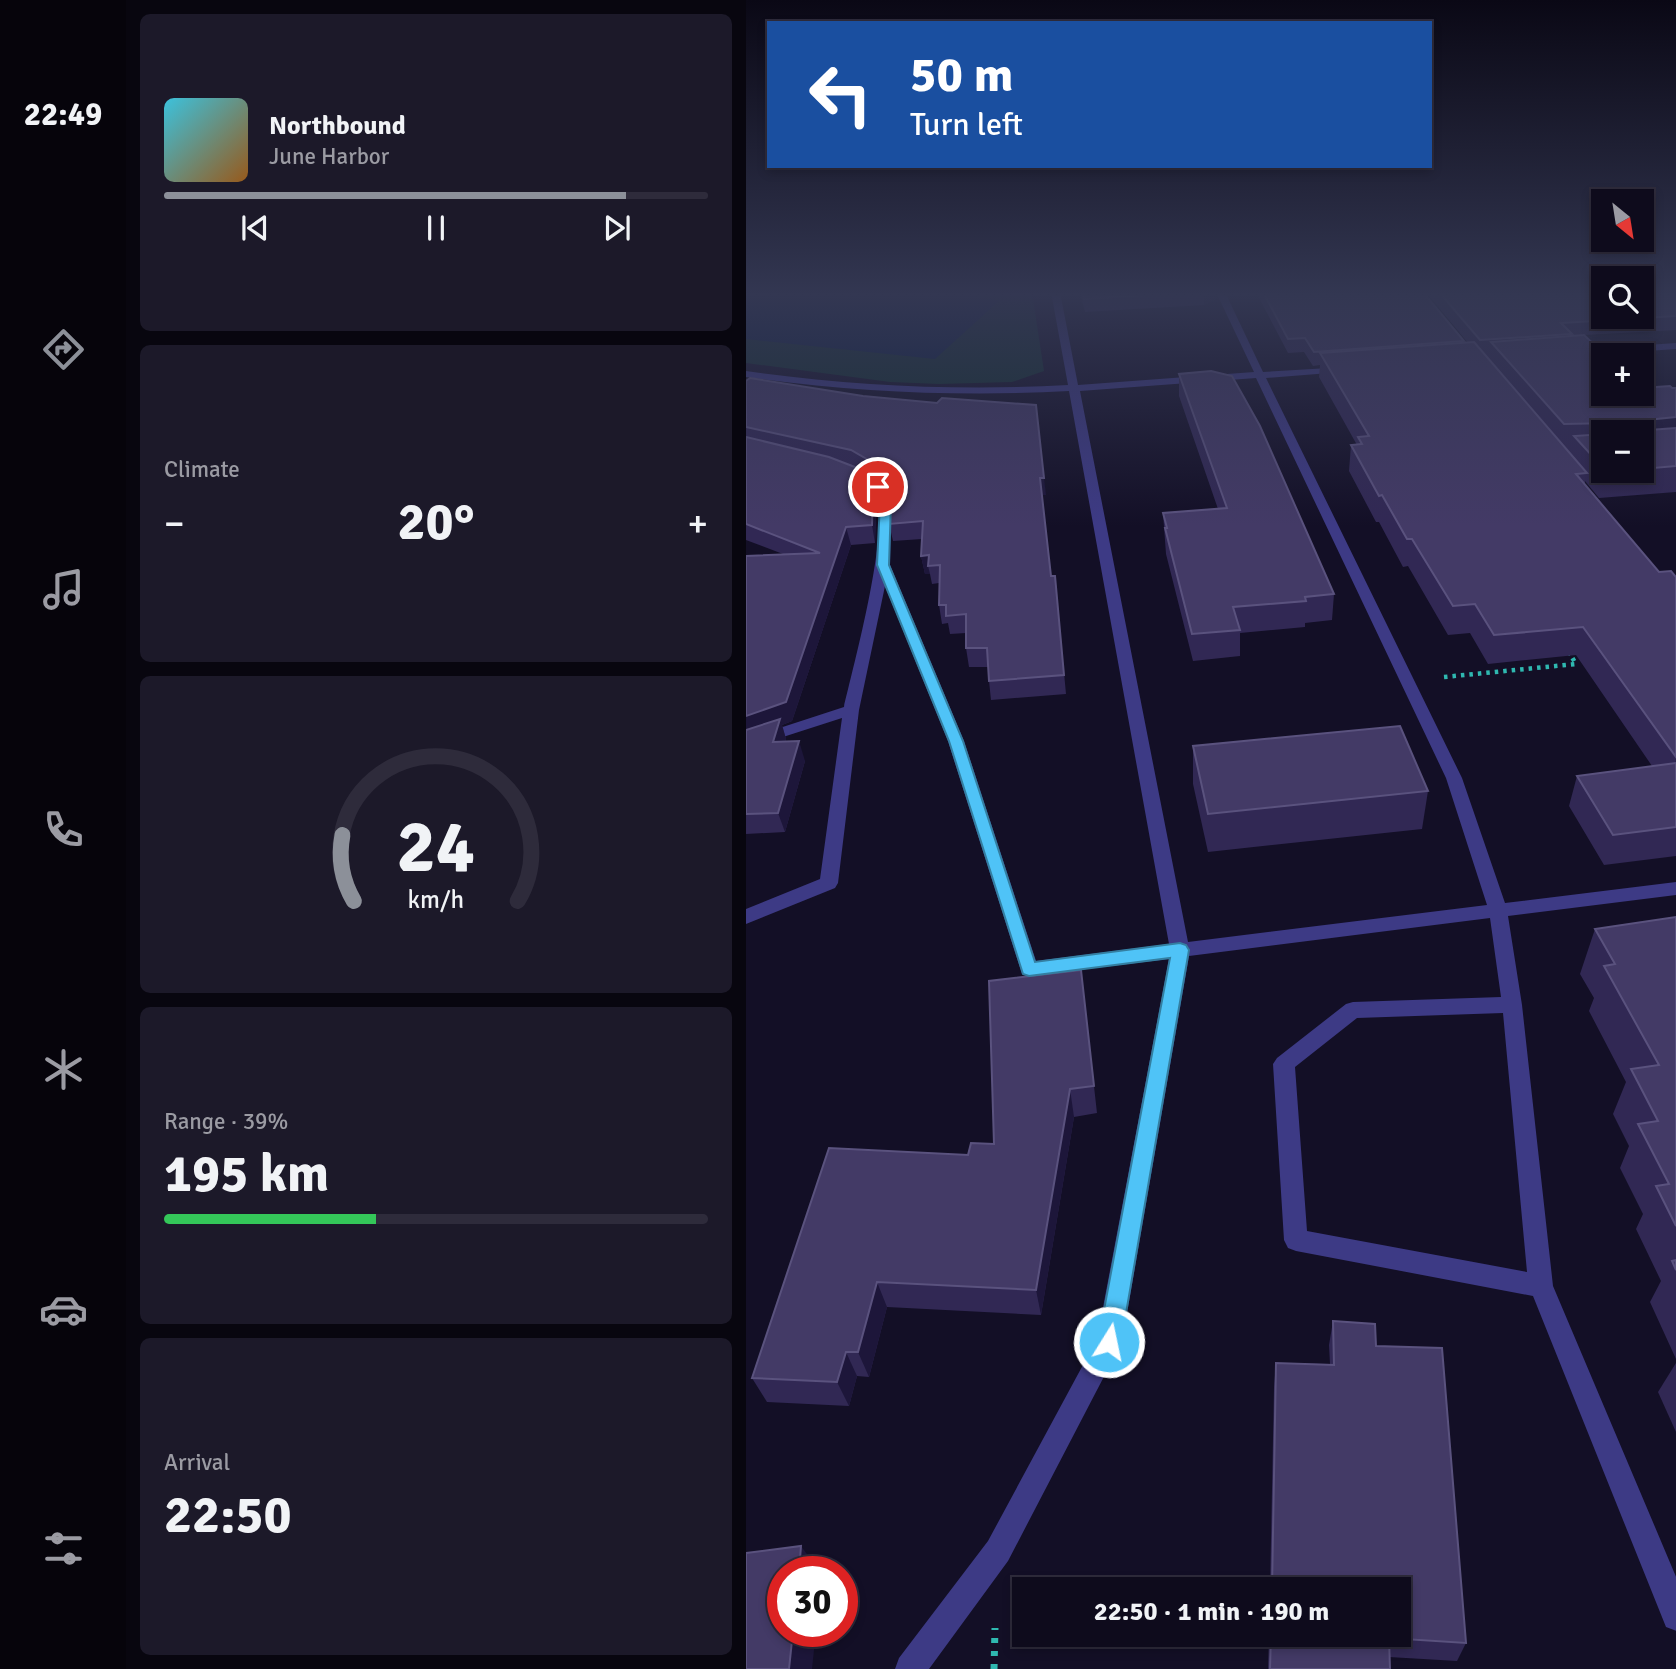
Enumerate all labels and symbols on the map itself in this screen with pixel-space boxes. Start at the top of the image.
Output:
north arrow [1591,189,1654,252]
pin [848,457,908,517]
position arrow [1072,1305,1146,1379]
speed limit sign: 30 [767,1556,858,1647]

